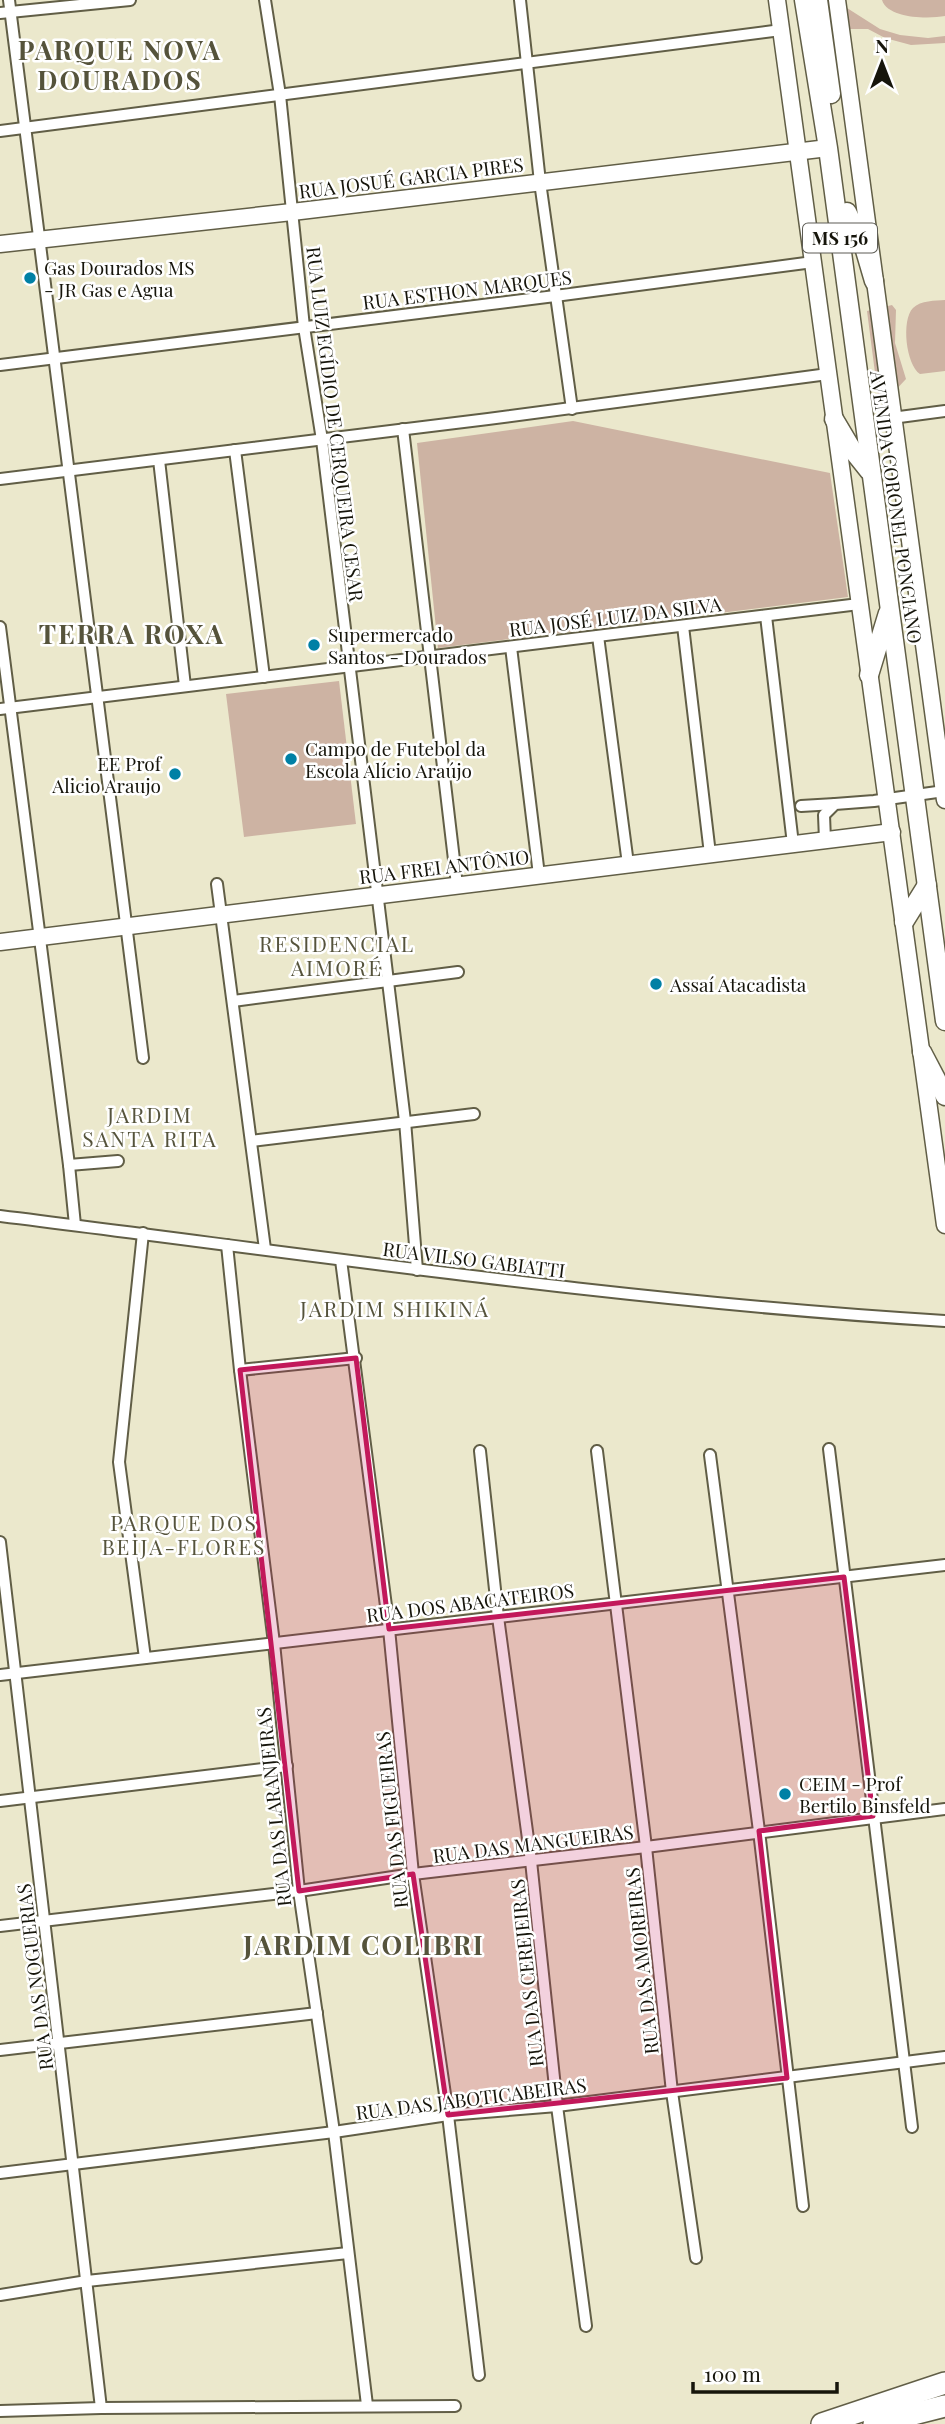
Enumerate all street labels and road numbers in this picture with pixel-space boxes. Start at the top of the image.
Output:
street label: RUA JOSUÉ GARCIA PIRES [297,150,525,204]
road number: MS 156 [803,224,877,252]
street label: RUA LUIZ EGÍDIO DE CERQUEIRA CESAR [301,245,371,604]
street label: RUA ESTHON MARQUES [361,263,573,315]
street label: AVENIDA CORONEL PONCIANO [865,368,929,645]
street label: RUA JOSÉ LUIZ DA SILVA [507,590,724,642]
street label: RUA FREI ANTÔNIO [358,843,530,889]
street label: RUA VILSO GABIATTI [381,1235,567,1283]
street label: RUA DOS ABACATEIROS [365,1576,575,1628]
street label: RUA DAS LARANJEIRAS [250,1706,296,1908]
street label: RUA DAS FIGUEIRAS [369,1730,413,1910]
street label: RUA DAS MANGUEIRAS [431,1818,635,1868]
street label: RUA DAS AMOREIRAS [618,1866,664,2056]
street label: RUA DAS CEREJEIRAS [503,1878,549,2068]
street label: RUA DAS NOGUERIAS [10,1882,58,2072]
street label: RUA DAS JABOTICABEIRAS [354,2071,588,2125]

